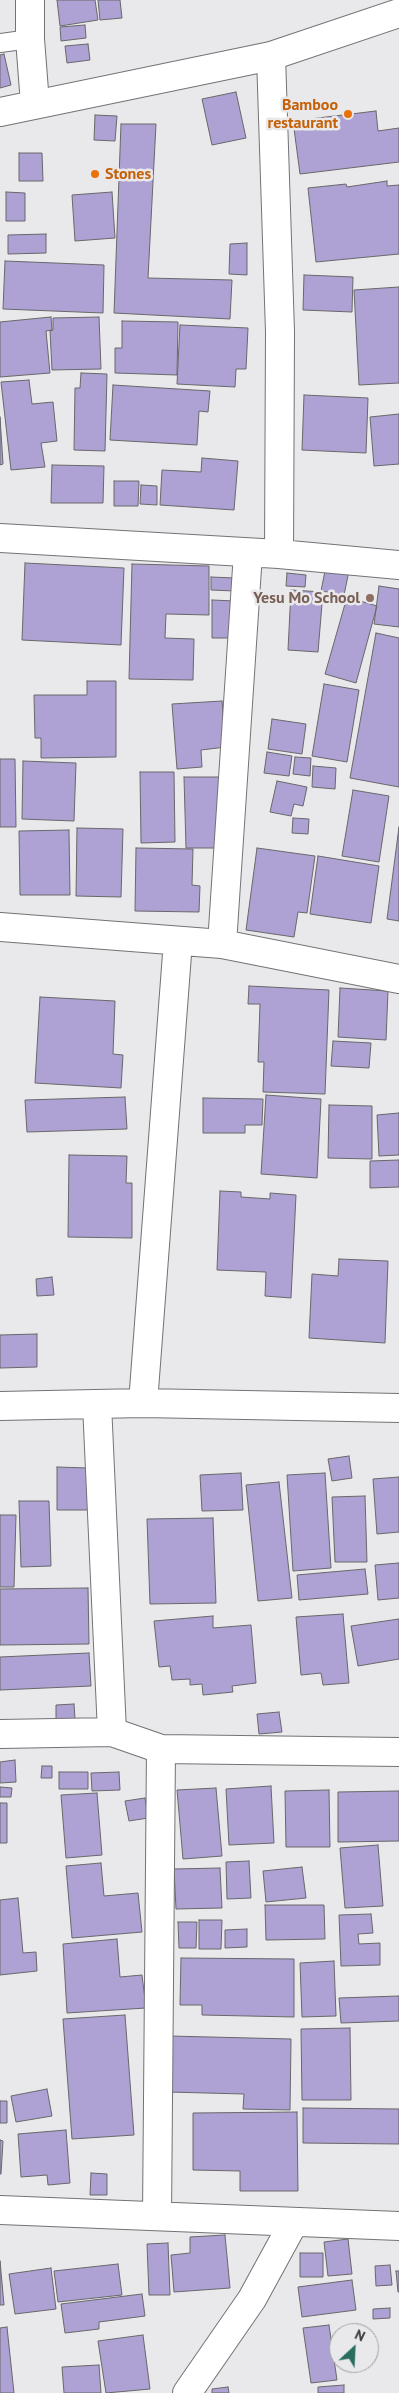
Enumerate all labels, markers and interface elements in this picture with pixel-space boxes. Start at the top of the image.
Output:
place label: Bamboo restaurant [268,95,338,133]
marker: Bamboo restaurant [342,108,354,120]
place label: Stones [105,164,151,184]
marker: Stones [89,168,101,180]
place label: Yesu Mo School [253,588,360,608]
marker: Yesu Mo School [364,592,376,604]
north arrow [329,2323,379,2373]
text: N [352,2325,368,2345]

